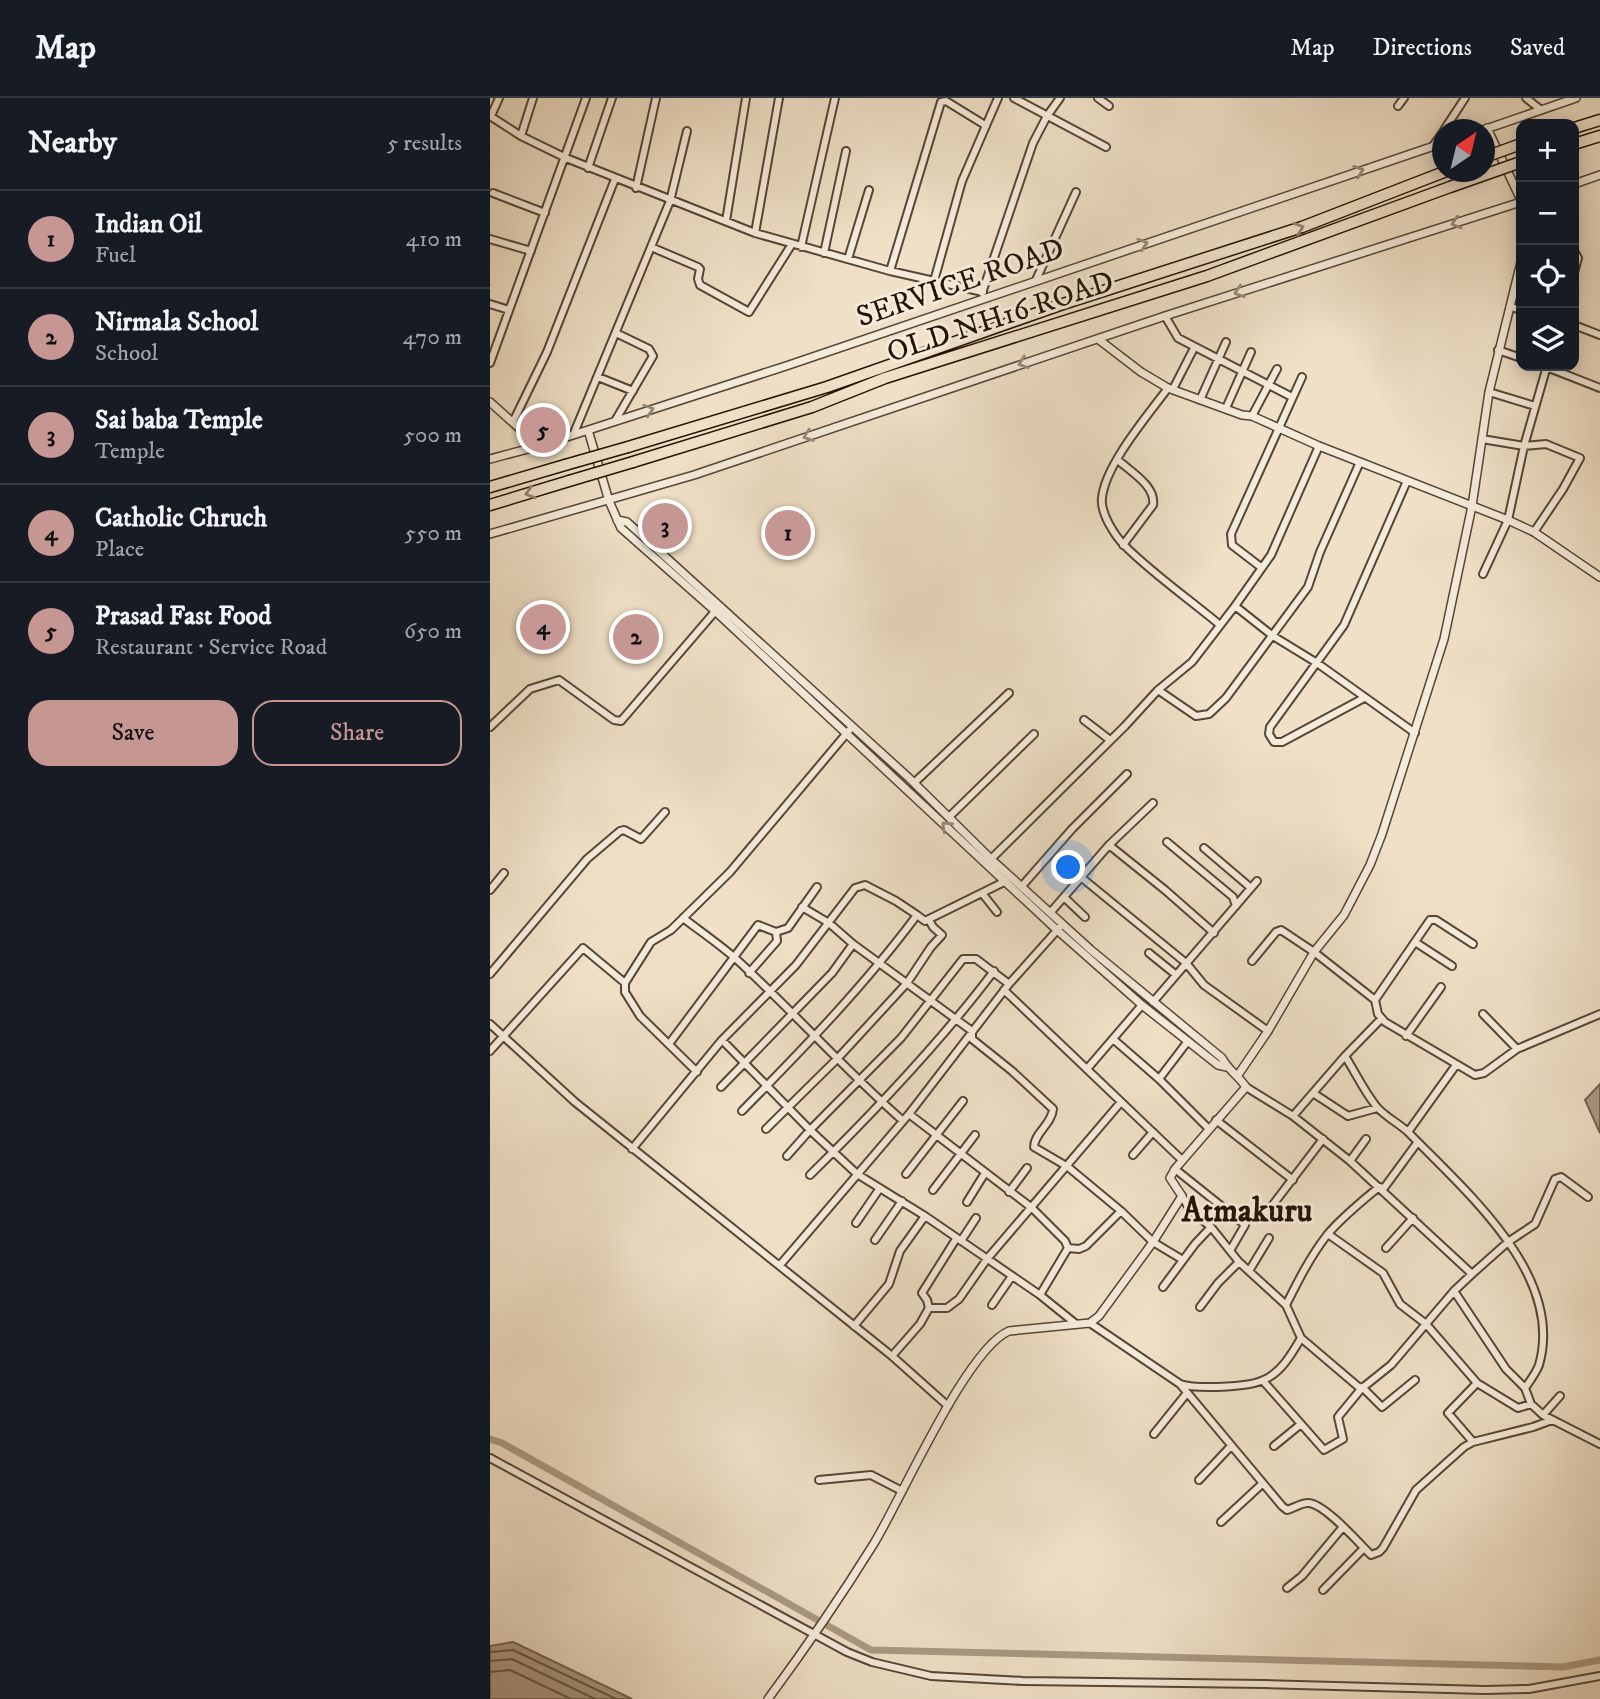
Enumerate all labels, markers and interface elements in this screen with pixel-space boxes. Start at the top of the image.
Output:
text: Map [35,28,96,69]
text: Map [1290,33,1335,63]
text: Directions [1373,33,1472,63]
text: Saved [1510,33,1565,63]
north arrow [1432,119,1495,182]
map controls [1516,119,1579,371]
button: + [1516,119,1579,182]
text: Nearby [28,125,117,162]
text: 5 results [387,129,462,158]
one-way arrow [1352,165,1364,179]
button: − [1516,182,1579,245]
text: Indian Oil [95,208,202,241]
one-way arrow [1451,215,1463,230]
one-way arrow [1292,222,1304,236]
text: 1 [47,225,55,254]
text: 410 m [406,225,462,254]
street label: SERVICE ROAD [852,231,1069,336]
one-way arrow [1137,238,1149,252]
text: Fuel [95,241,136,270]
button: locate [1516,245,1579,308]
street label: OLD NH16 ROAD [882,263,1119,372]
one-way arrow [1234,284,1246,298]
text: Nirmala School [95,306,258,339]
button: layers [1516,308,1579,371]
text: 2 [45,323,57,352]
text: 470 m [403,323,462,352]
text: School [95,339,158,368]
one-way arrow [1018,355,1030,369]
text: Sai baba Temple [95,404,263,437]
pin: 5 [520,404,566,456]
one-way arrow [642,404,655,418]
text: 3 [47,421,55,450]
text: 500 m [404,421,462,450]
one-way arrow [802,428,815,442]
text: Temple [95,437,165,466]
one-way arrow [524,484,536,499]
pin: 3 [642,500,688,552]
text: Catholic Chruch [95,502,267,535]
pin: 1 [765,507,811,559]
text: 4 [44,519,58,548]
text: 550 m [405,519,462,548]
text: Place [95,535,144,564]
text: Prasad Fast Food [95,600,271,633]
pin: 4 [520,601,566,653]
pin: 2 [613,611,659,663]
text: 5 [45,617,57,646]
text: 650 m [404,617,462,646]
text: Restaurant · Service Road [95,633,327,662]
button: Save [28,700,238,766]
button: Share [252,700,462,766]
one-way arrow [941,822,954,834]
your location [1051,850,1085,884]
district label: Atmakuru [1181,1191,1312,1232]

